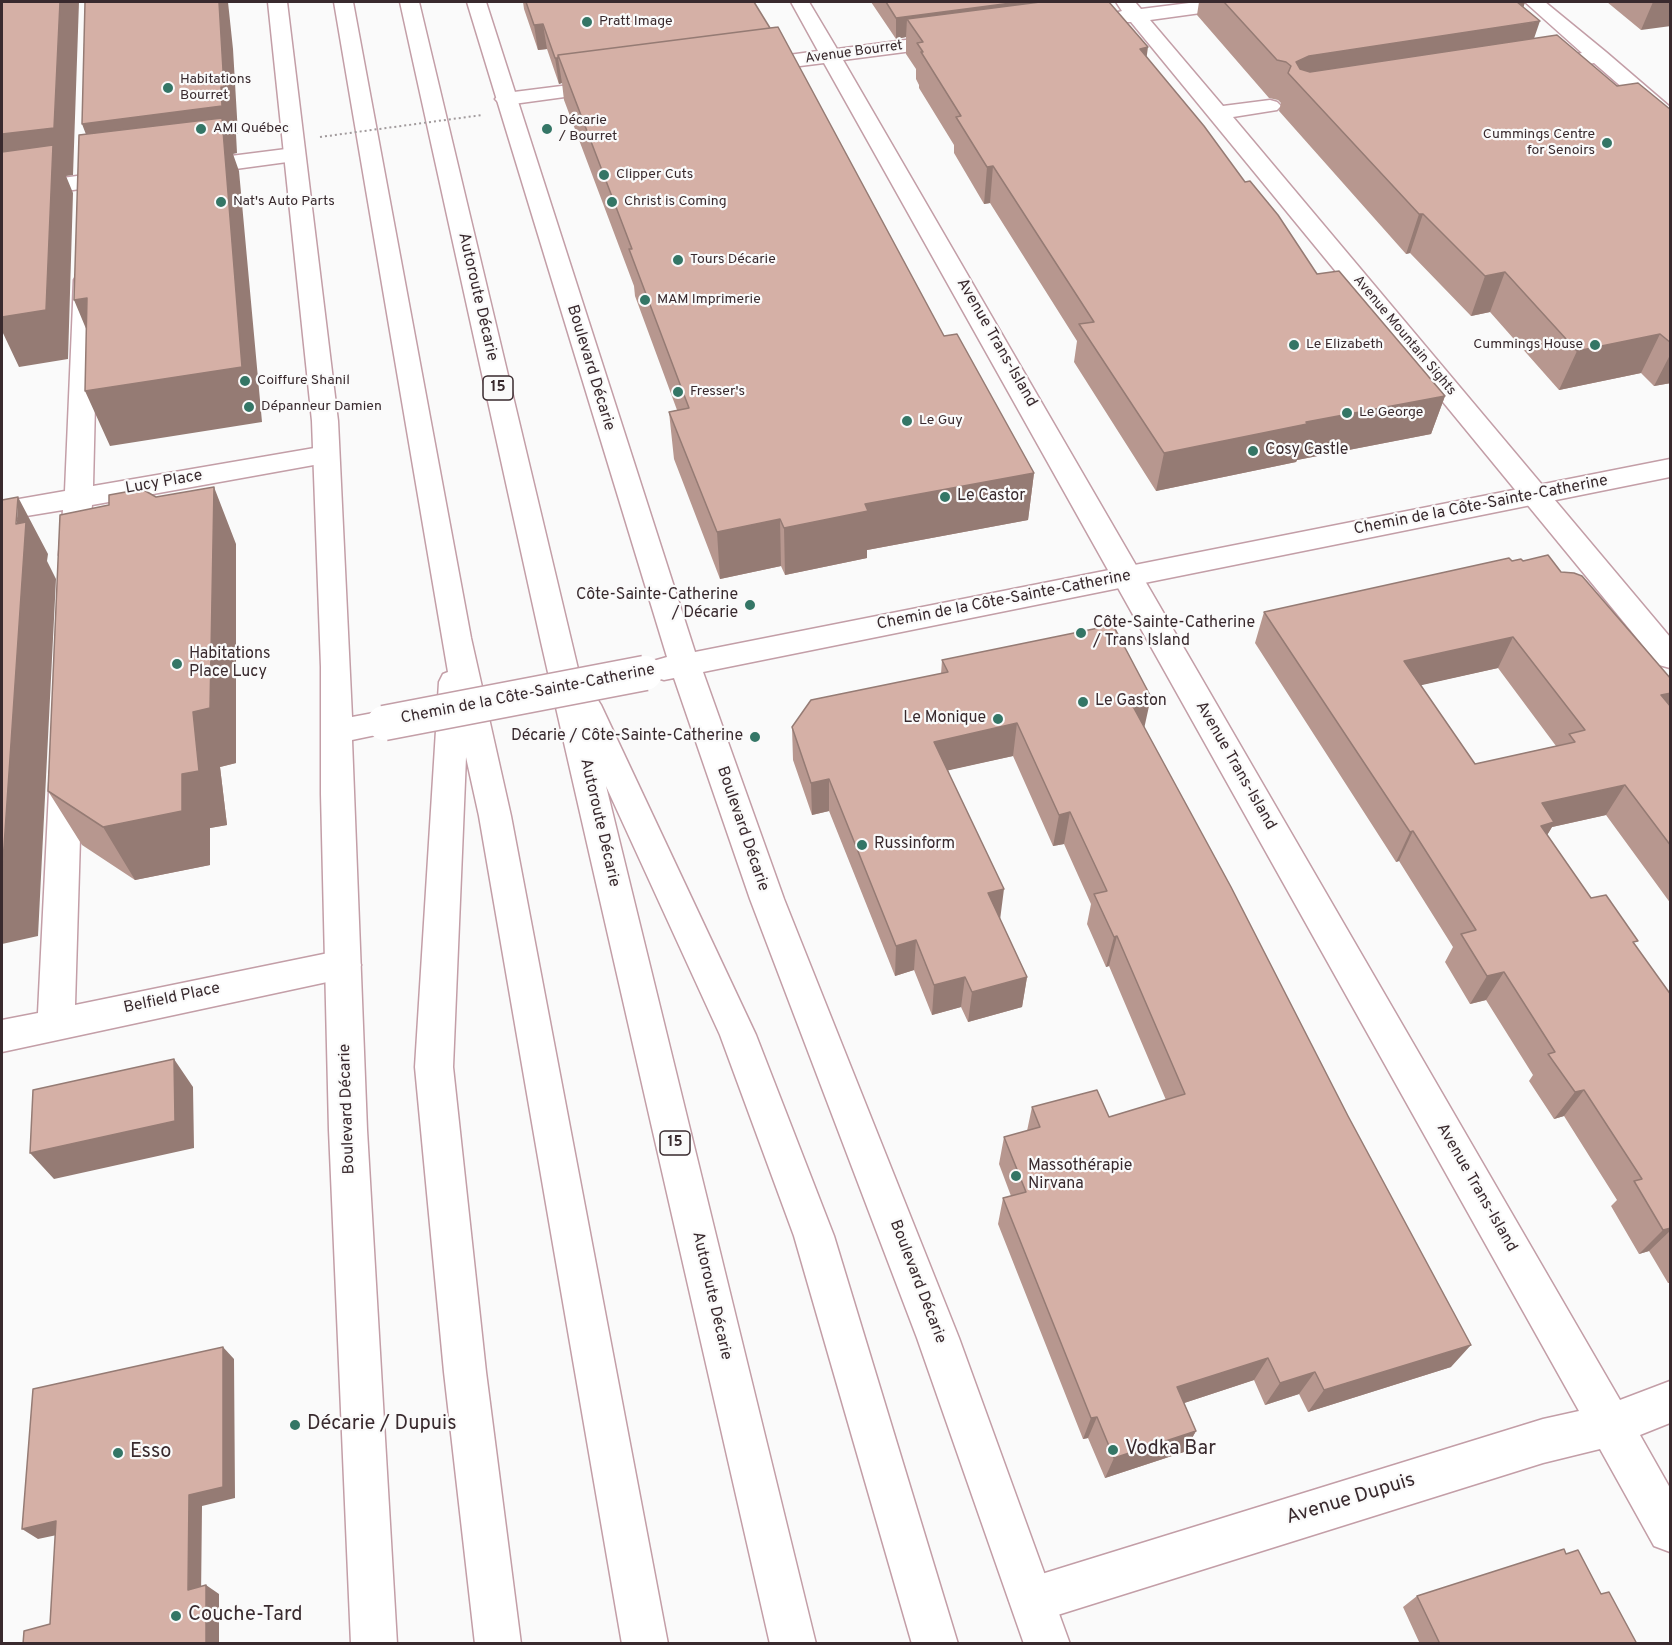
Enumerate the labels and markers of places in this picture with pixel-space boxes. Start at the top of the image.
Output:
place label: Pratt Image [599,14,673,30]
marker: Pratt Image [580,15,594,29]
place label: Habitations Bourret [180,72,251,104]
marker: Habitations Bourret [161,81,175,95]
place label: Décarie / Bourret [559,113,617,146]
place label: AMI Québec [213,121,289,137]
marker: AMI Québec [194,122,208,136]
marker: Décarie / Bourret [540,122,554,136]
place label: Cummings Centre for Senoirs [1483,127,1595,160]
marker: Cummings Centre for Senoirs [1600,136,1614,150]
place label: Clipper Cuts [616,167,693,183]
marker: Clipper Cuts [597,168,611,182]
place label: Nat's Auto Parts [233,194,335,210]
place label: Christ is Coming [624,194,727,210]
marker: Nat's Auto Parts [214,195,228,209]
marker: Christ is Coming [605,195,619,209]
place label: Tours Décarie [690,252,776,268]
marker: Tours Décarie [671,253,685,267]
place label: MAM Imprimerie [657,292,761,308]
marker: MAM Imprimerie [638,293,652,307]
place label: Le Elizabeth [1306,337,1383,353]
place label: Cummings House [1473,337,1583,353]
marker: Le Elizabeth [1287,338,1301,352]
marker: Cummings House [1588,338,1602,352]
place label: Coiffure Shanil [257,373,350,389]
marker: Coiffure Shanil [238,374,252,388]
place label: Fresser's [690,384,745,400]
marker: Fresser's [671,385,685,399]
place label: Dépanneur Damien [261,399,382,415]
marker: Dépanneur Damien [242,400,256,414]
place label: Le George [1359,405,1423,421]
marker: Le George [1340,406,1354,420]
place label: Le Guy [919,413,963,429]
marker: Le Guy [900,414,914,428]
place label: Cosy Castle [1265,441,1348,461]
marker: Cosy Castle [1246,444,1260,458]
place label: Le Castor [957,487,1025,507]
marker: Le Castor [938,490,952,504]
place label: Côte-Sainte-Catherine / Décarie [576,586,738,624]
marker: Côte-Sainte-Catherine / Décarie [743,598,757,612]
place label: Côte-Sainte-Catherine / Trans Island [1093,614,1255,652]
marker: Côte-Sainte-Catherine / Trans Island [1074,626,1088,640]
place label: Habitations Place Lucy [189,645,270,683]
marker: Habitations Place Lucy [170,657,184,671]
place label: Le Gaston [1095,692,1167,712]
marker: Le Gaston [1076,695,1090,709]
place label: Le Monique [903,709,986,729]
marker: Le Monique [991,712,1005,726]
place label: Décarie / Côte-Sainte-Catherine [511,727,743,747]
marker: Décarie / Côte-Sainte-Catherine [748,730,762,744]
place label: Russinform [874,835,955,855]
marker: Russinform [855,838,869,852]
place label: Massothérapie Nirvana [1028,1157,1132,1195]
marker: Massothérapie Nirvana [1009,1169,1023,1183]
place label: Décarie / Dupuis [307,1413,457,1437]
marker: Décarie / Dupuis [288,1418,302,1432]
place label: Vodka Bar [1125,1438,1216,1462]
place label: Esso [130,1441,171,1465]
marker: Vodka Bar [1106,1443,1120,1457]
marker: Esso [111,1446,125,1460]
place label: Couche-Tard [188,1604,303,1628]
marker: Couche-Tard [169,1609,183,1623]

